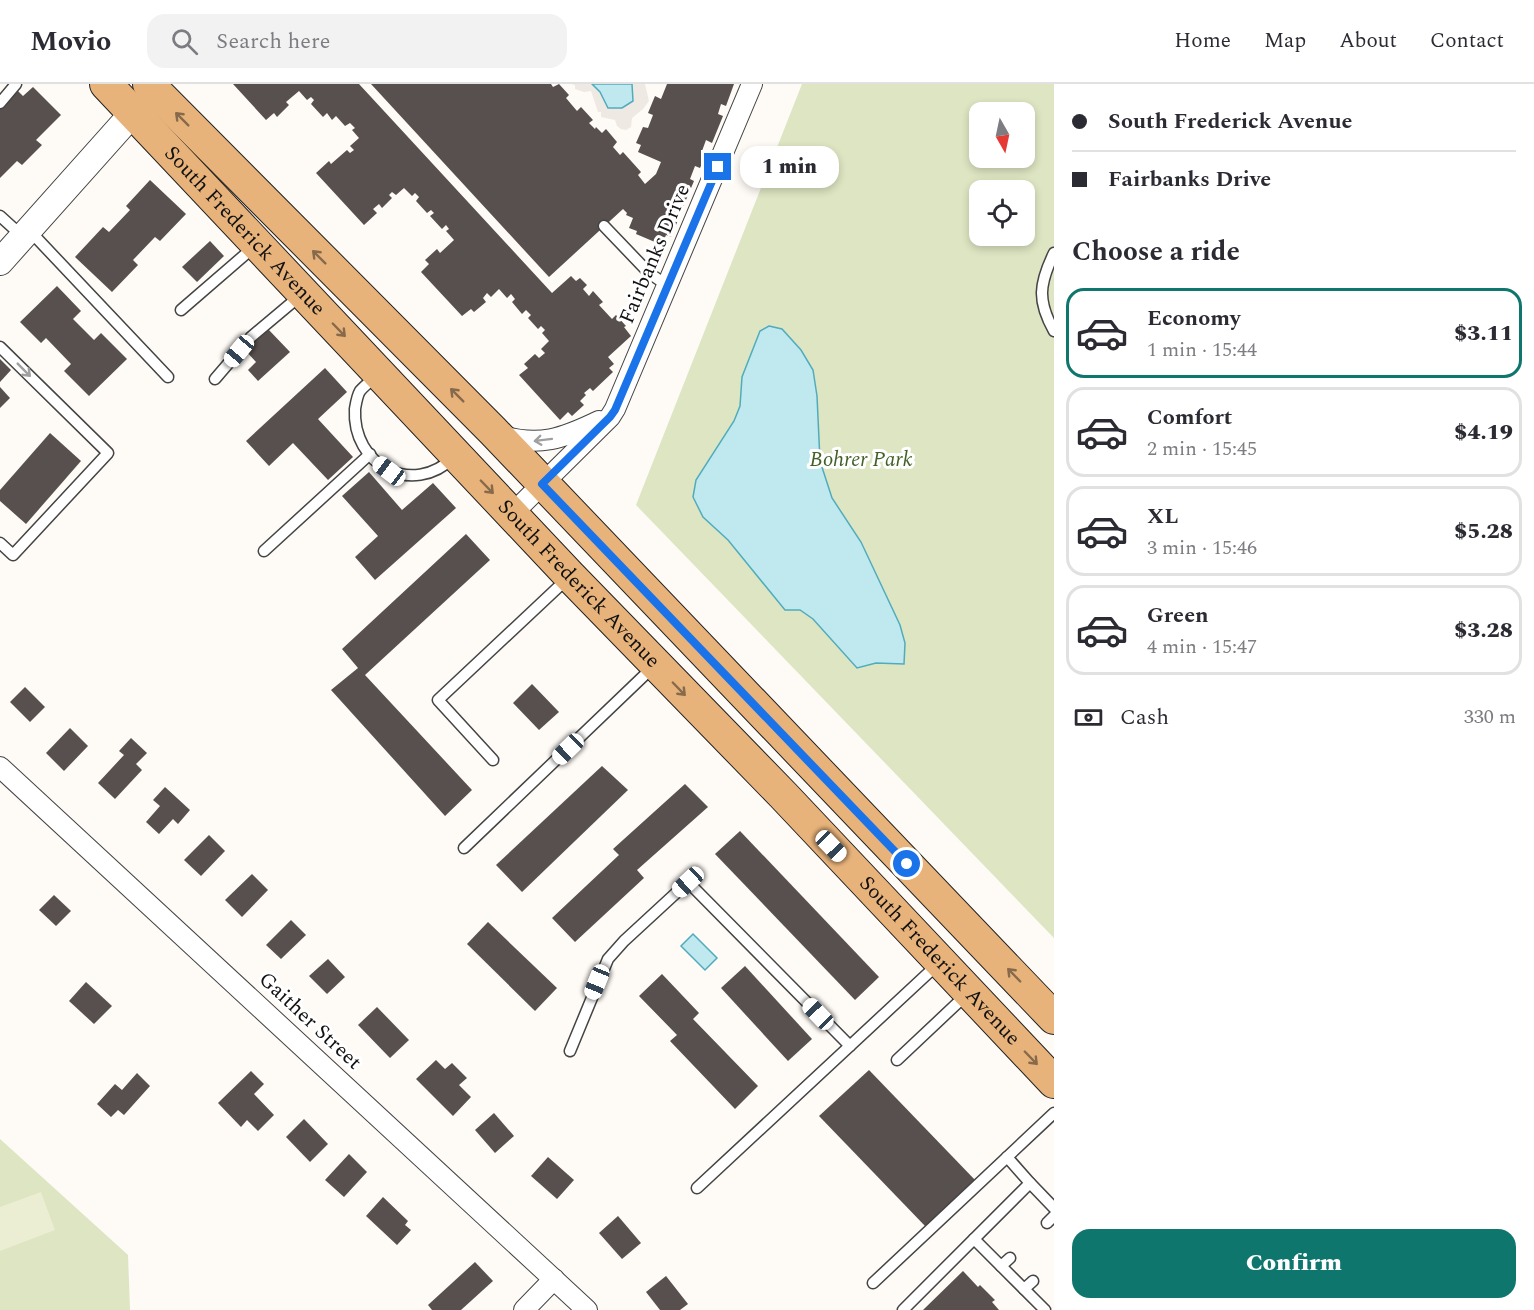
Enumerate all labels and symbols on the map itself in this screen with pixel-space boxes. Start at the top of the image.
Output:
north arrow [969,102,1035,168]
one-way arrow [174,111,189,126]
street label: South Frederick Avenue [156,139,333,323]
callout: 1 min [739,146,838,188]
route end [704,153,731,180]
street label: Fairbanks Drive [611,179,699,329]
one-way arrow [312,250,327,265]
one-way arrow [332,322,346,337]
car [221,331,257,371]
one-way arrow [17,363,32,378]
one-way arrow [449,388,464,403]
one-way arrow [534,435,554,446]
park label: Bohrer Park [810,444,913,476]
car [369,453,409,489]
one-way arrow [480,479,495,494]
street label: South Frederick Avenue [490,492,668,676]
one-way arrow [672,681,687,696]
car [549,730,587,768]
car [812,827,850,865]
route start [893,850,920,877]
car [669,863,707,901]
street label: South Frederick Avenue [851,869,1028,1053]
car [582,962,612,1002]
street label: Gaither Street [251,964,369,1078]
one-way arrow [1006,968,1021,983]
car [799,995,837,1033]
one-way arrow [1024,1050,1038,1065]

